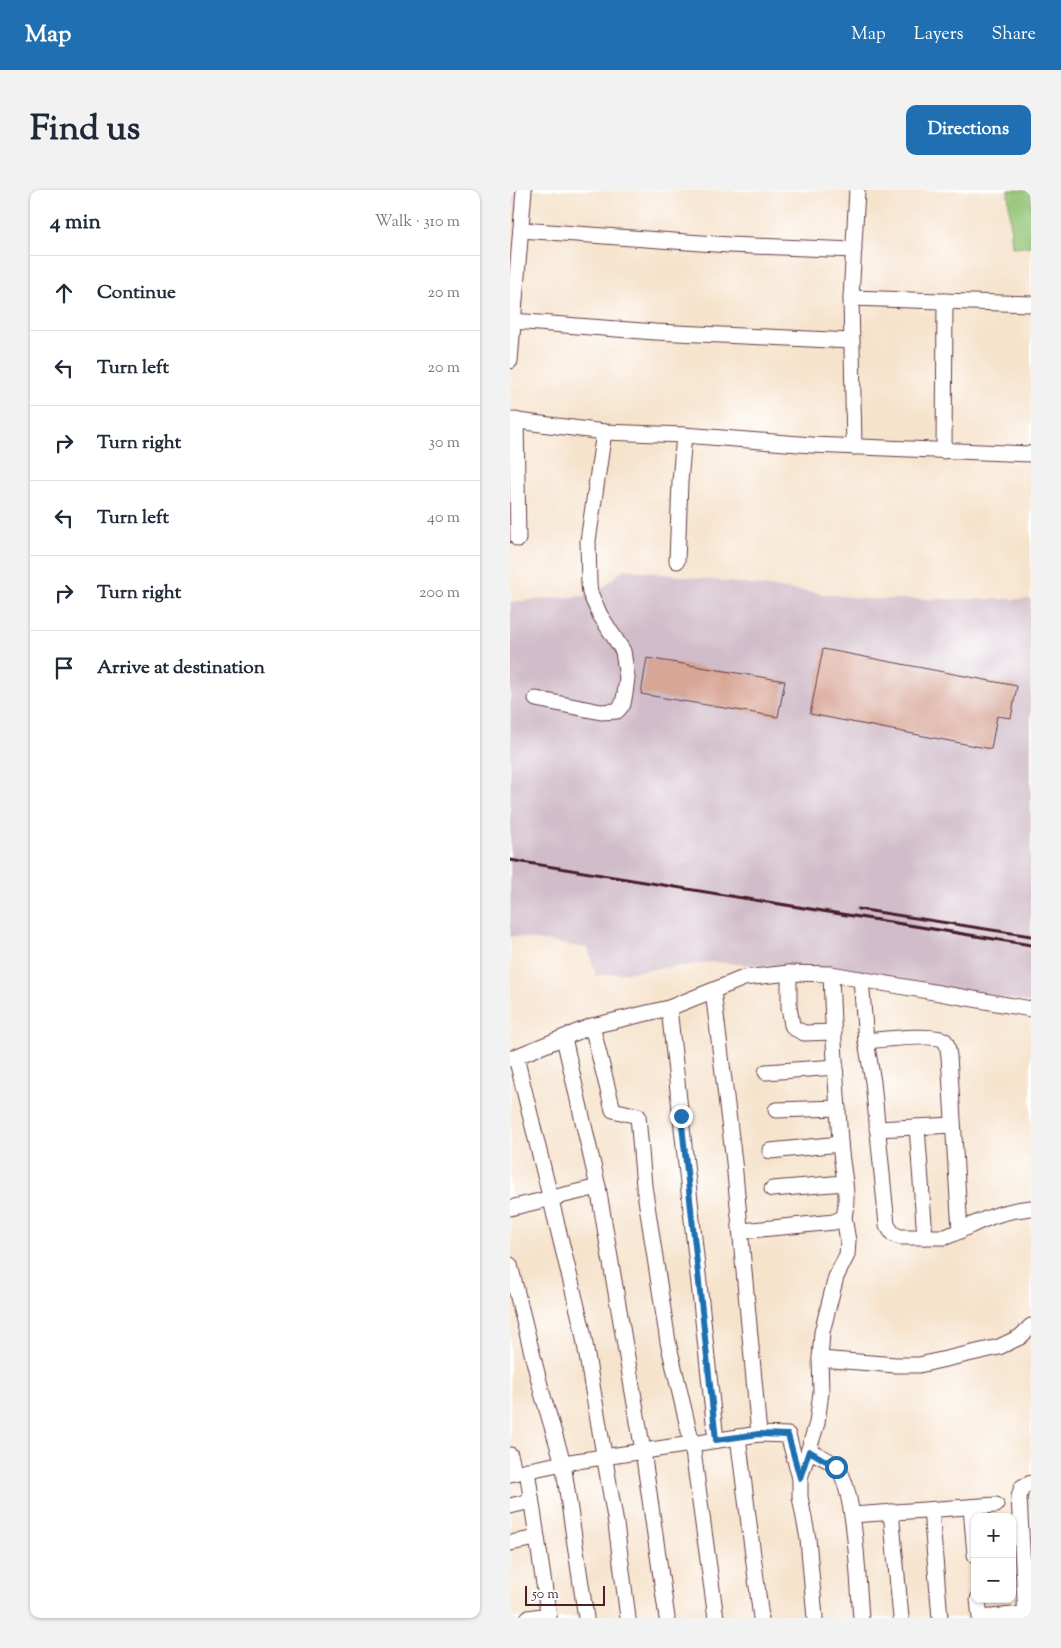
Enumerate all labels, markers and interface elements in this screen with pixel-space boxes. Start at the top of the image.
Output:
text: Map [25,18,71,52]
text: Map [851,22,886,48]
text: Layers [914,22,964,48]
text: Share [992,22,1036,48]
text: Find us [30,105,140,156]
button: Directions [906,105,1031,155]
text: 4 min [50,208,101,238]
text: Walk · 310 m [375,211,460,234]
icon: ahead [50,279,78,307]
text: Continue [97,280,176,307]
text: 20 m [427,282,460,305]
icon: left [50,354,78,382]
text: Turn left [97,355,169,382]
text: 20 m [427,357,460,380]
icon: right [50,429,78,457]
text: Turn right [97,430,181,457]
text: 30 m [429,432,460,455]
icon: left [50,504,78,532]
text: Turn left [97,505,169,532]
text: 40 m [427,507,460,530]
icon: right [50,579,78,607]
text: Turn right [97,580,181,607]
text: 200 m [419,582,460,605]
icon: arrive [50,654,78,682]
text: Arrive at destination [97,655,265,682]
route end [670,1105,693,1128]
route start [825,1456,848,1479]
map controls [971,1513,1016,1603]
button: + [971,1513,1016,1558]
button: − [971,1558,1016,1603]
scale bar [525,1583,605,1606]
text: 50 m [532,1585,559,1605]

